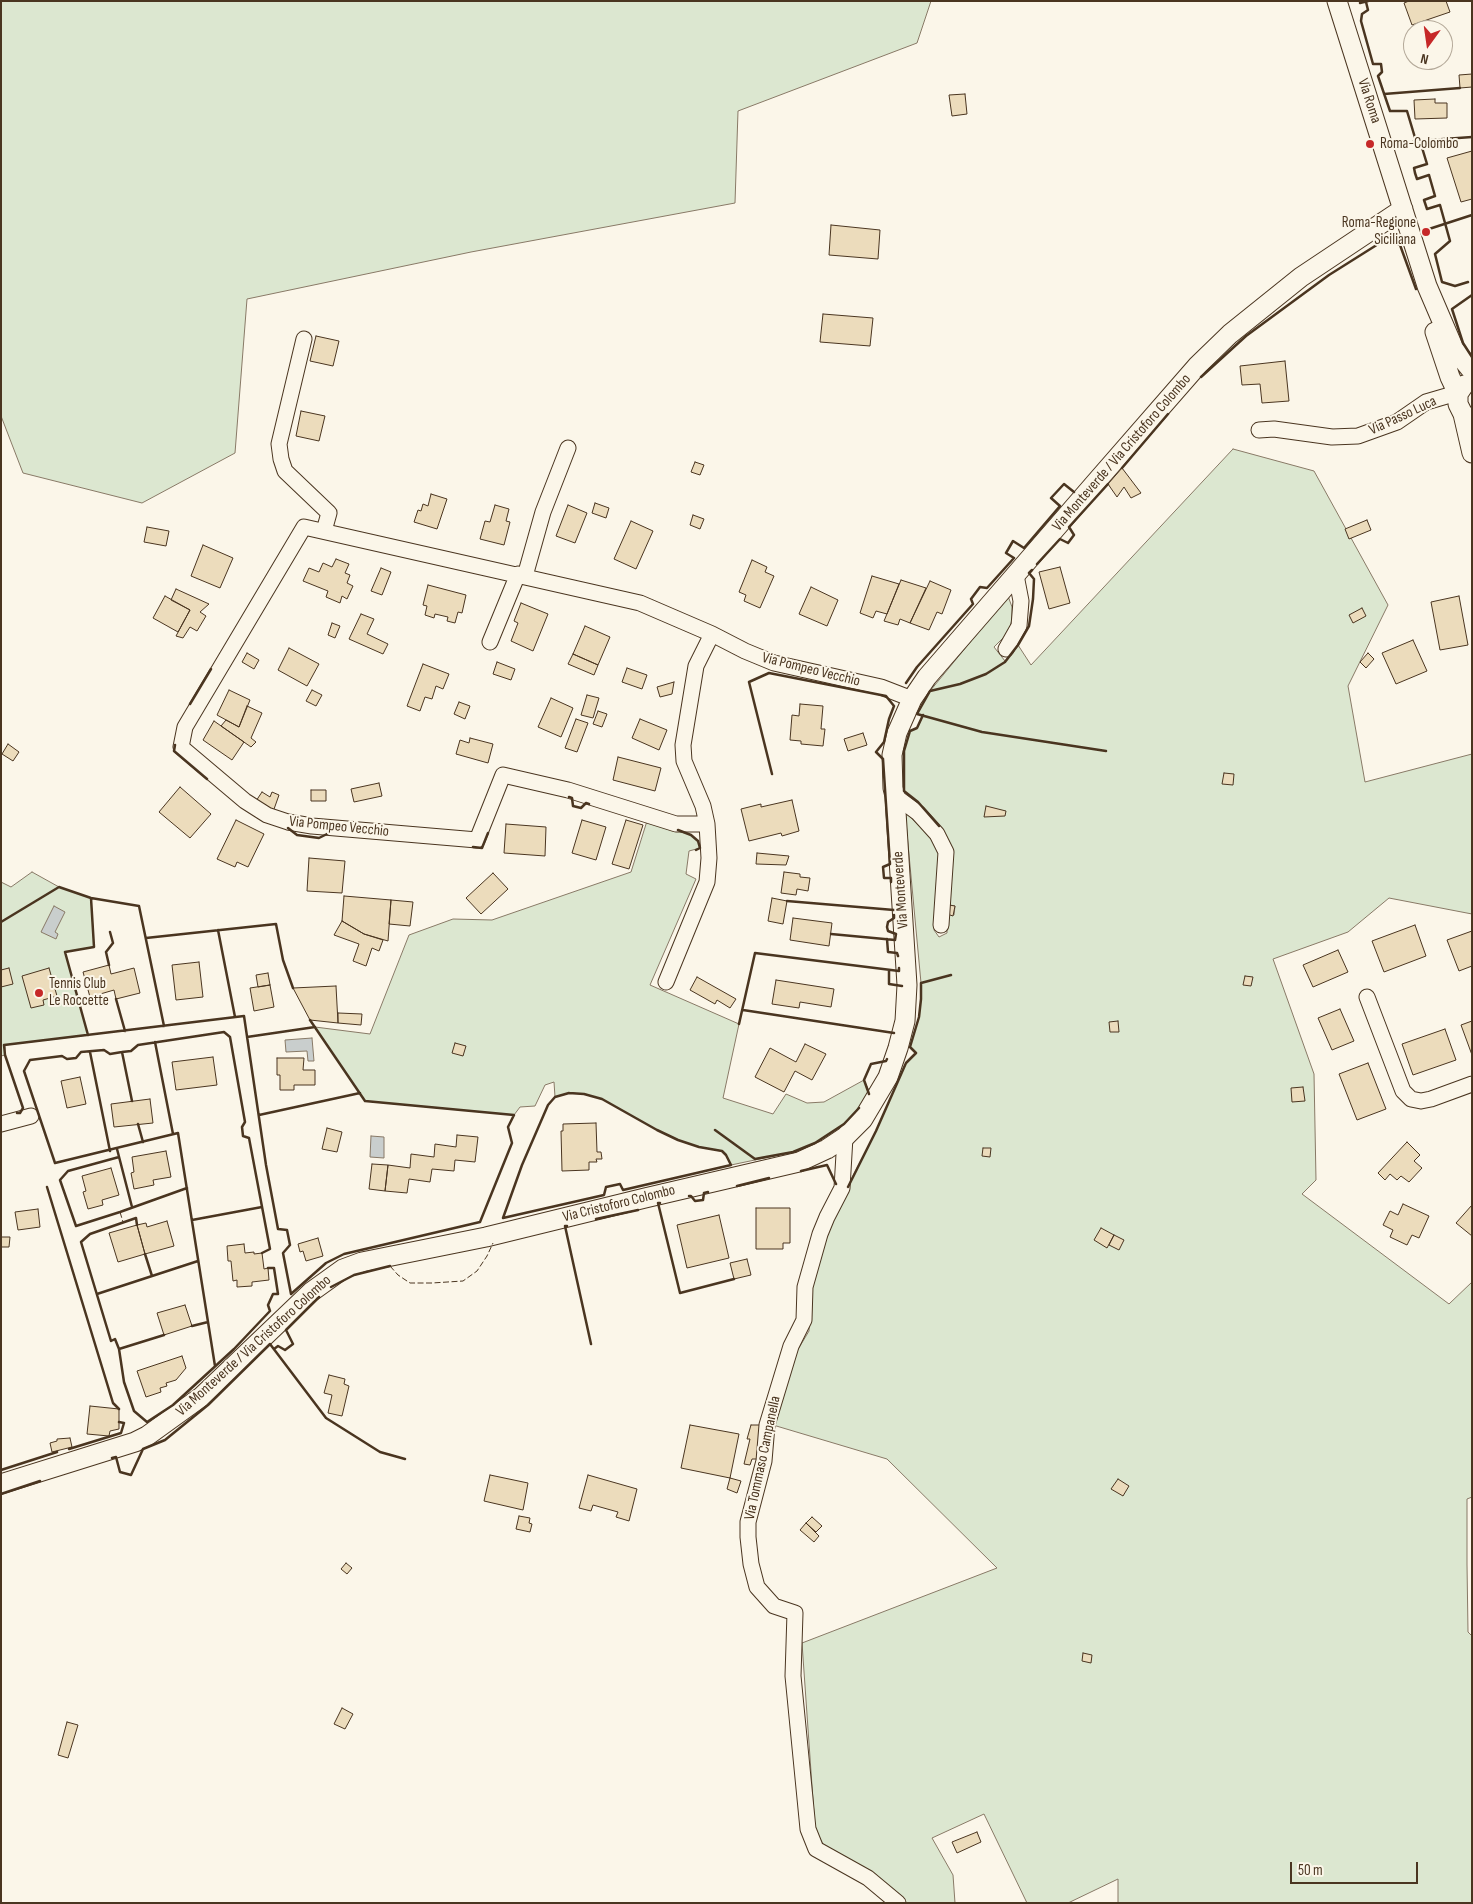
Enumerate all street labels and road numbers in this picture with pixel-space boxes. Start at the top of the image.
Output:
street label: Via Roma [1353,76,1385,126]
street label: Via Monteverde / Via Cristoforo Colombo [1049,371,1195,535]
street label: Via Passo Luca [1366,393,1440,439]
street label: Via Pompeo Vecchio [760,649,862,691]
street label: Via Pompeo Vecchio [288,813,390,841]
street label: Via Monteverde [889,851,913,929]
street label: Via Cristoforo Colombo [561,1181,677,1227]
street label: Via Monteverde / Via Cristoforo Colombo [173,1272,335,1420]
street label: Via Tommaso Campanella [741,1394,785,1522]

